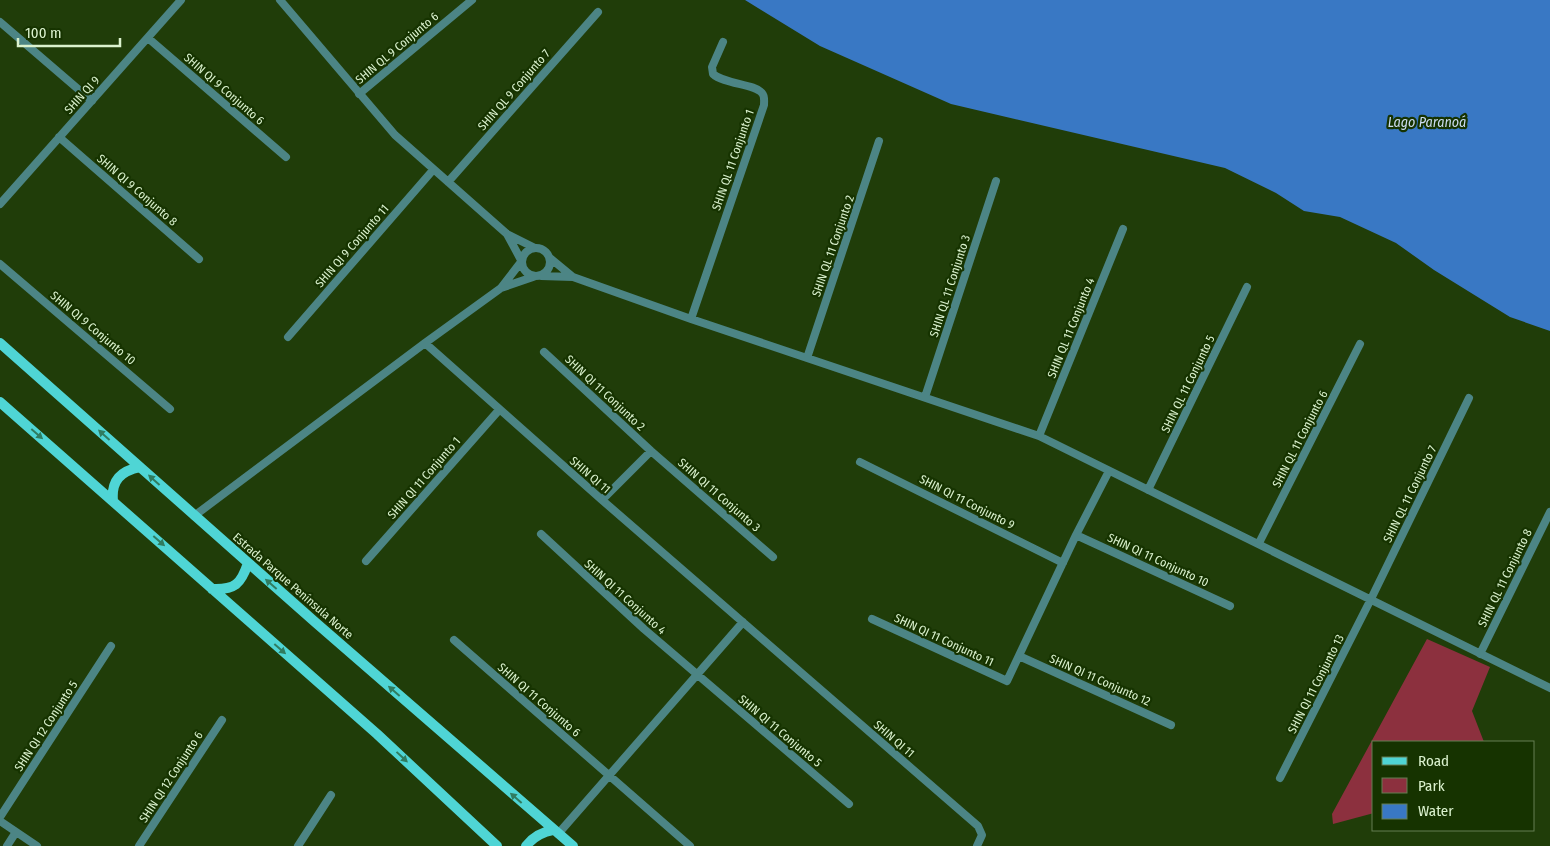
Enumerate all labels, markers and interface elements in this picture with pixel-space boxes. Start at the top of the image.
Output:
street label: SHIN QL 9 Conjunto 6 [353,9,441,87]
scale bar [18,15,120,47]
text: 100 m [25,24,62,42]
street label: SHIN QL 9 Conjunto 7 [475,47,553,133]
street label: SHIN QI 9 Conjunto 6 [181,50,267,128]
street label: SHIN QI 9 [61,73,103,117]
street label: SHIN QL 11 Conjunto 1 [709,108,757,212]
water label: Lago Paranoá [1388,114,1466,131]
street label: SHIN QI 9 Conjunto 8 [94,151,180,229]
street label: SHIN QL 11 Conjunto 2 [809,193,857,299]
street label: SHIN QI 9 Conjunto 11 [312,202,392,290]
street label: SHIN QL 11 Conjunto 3 [927,233,973,339]
street label: SHIN QL 11 Conjunto 4 [1044,276,1098,380]
street label: SHIN QI 9 Conjunto 10 [48,288,138,368]
street label: SHIN QL 11 Conjunto 5 [1158,333,1218,435]
street label: SHIN QI 11 Conjunto 2 [562,352,648,434]
street label: SHIN QL 11 Conjunto 6 [1269,388,1331,490]
one-way arrow [30,429,43,440]
one-way arrow [98,429,110,441]
street label: SHIN QI 11 Conjunto 1 [385,434,463,522]
street label: SHIN QL 11 Conjunto 7 [1380,443,1440,545]
street label: SHIN QI 11 [567,454,613,496]
street label: SHIN QI 11 Conjunto 3 [675,455,763,535]
street label: SHIN QI 11 Conjunto 9 [917,472,1017,532]
one-way arrow [149,474,161,486]
street label: SHIN QL 11 Conjunto 8 [1475,527,1535,629]
street label: Estrada Parque Península Norte [230,530,356,642]
street label: SHIN QI 11 Conjunto 10 [1105,530,1211,590]
one-way arrow [152,536,165,547]
street label: SHIN QI 11 Conjunto 4 [581,557,669,637]
one-way arrow [266,578,278,590]
street label: SHIN QI 11 Conjunto 11 [892,611,996,669]
street label: SHIN QI 11 Conjunto 13 [1285,632,1347,736]
one-way arrow [274,644,287,655]
street label: SHIN QI 11 Conjunto 12 [1047,651,1153,709]
street label: SHIN QI 11 Conjunto 6 [495,660,583,740]
street label: SHIN QI 12 Conjunto 5 [11,678,81,774]
one-way arrow [388,685,400,697]
street label: SHIN QI 11 Conjunto 5 [735,692,825,770]
street label: SHIN QI 11 [871,718,917,760]
street label: SHIN QI 12 Conjunto 6 [136,729,206,825]
legend [1372,741,1535,831]
one-way arrow [396,751,408,763]
text: Road [1418,752,1449,770]
text: Park [1418,777,1445,795]
one-way arrow [510,792,523,803]
text: Water [1418,802,1454,820]

